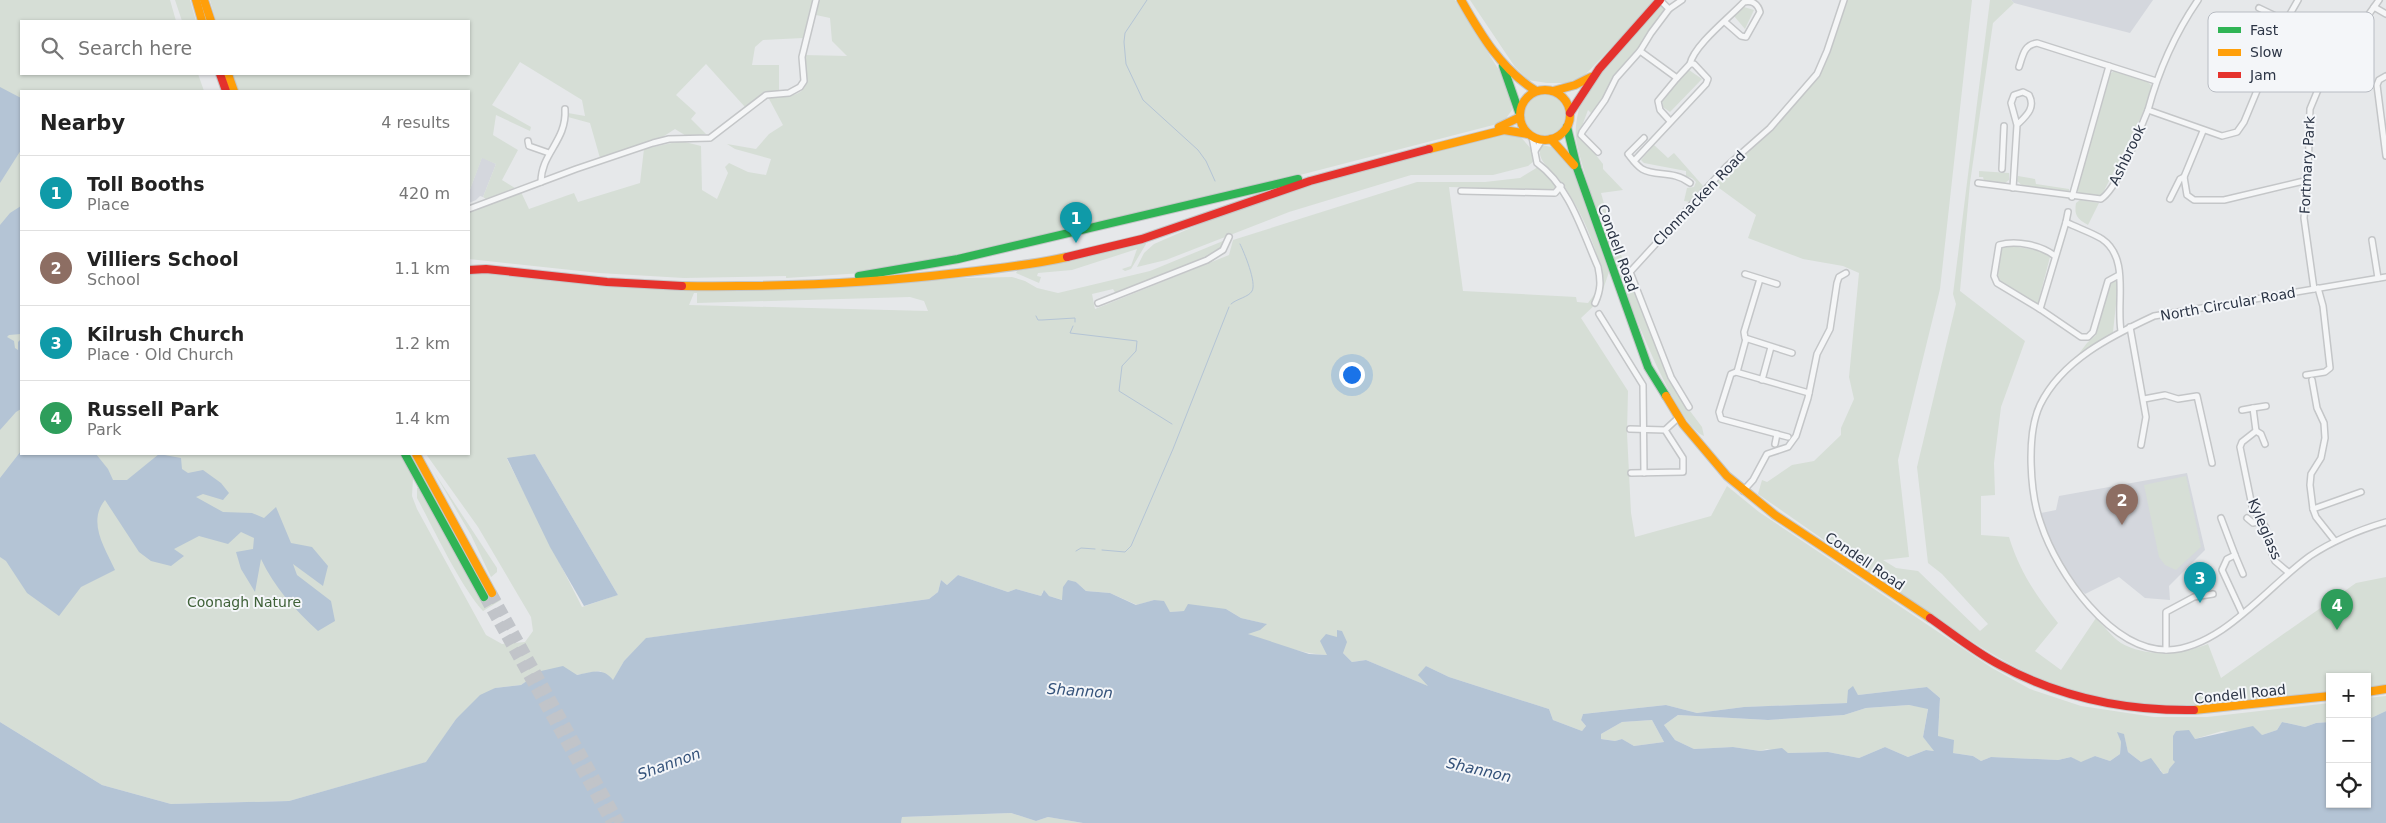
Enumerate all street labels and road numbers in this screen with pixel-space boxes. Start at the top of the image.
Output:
street label: Fortmary Park [2296,115,2318,215]
street label: Ashbrook [2105,121,2149,188]
street label: Clonmacken Road [1650,147,1748,249]
street label: Condell Road [1595,202,1641,294]
street label: North Circular Road [2159,284,2297,324]
street label: Kyleglass [2245,496,2285,562]
street label: Condell Road [1822,529,1908,593]
street label: Condell Road [2193,681,2287,707]

